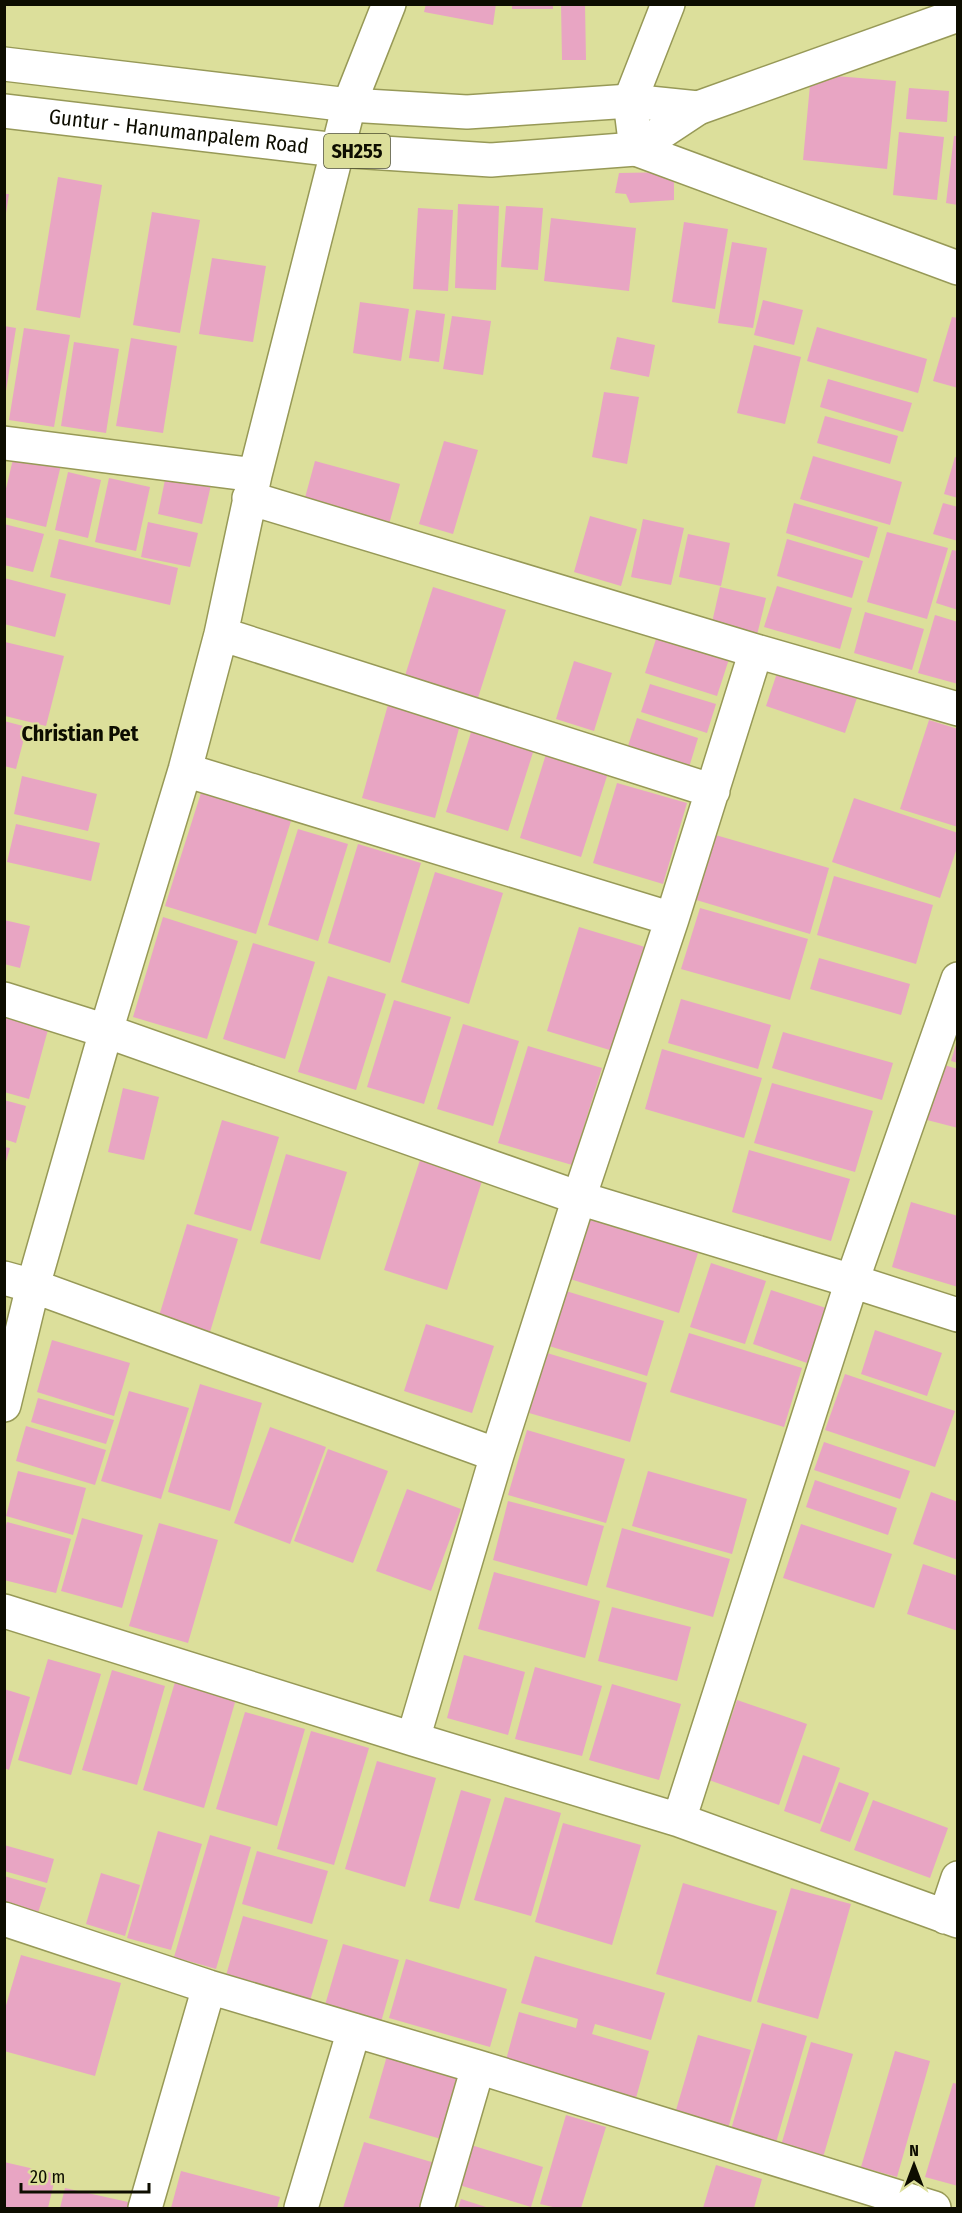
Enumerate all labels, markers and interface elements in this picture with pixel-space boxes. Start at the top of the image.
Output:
street label: Guntur - Hanumanpalem Road [48,103,310,160]
road number: SH255 [324,134,390,168]
district label: Christian Pet [22,720,139,747]
north arrow [884,2135,944,2195]
text: N [909,2141,919,2160]
scale bar [21,2156,148,2194]
text: 20 m [30,2166,65,2188]

